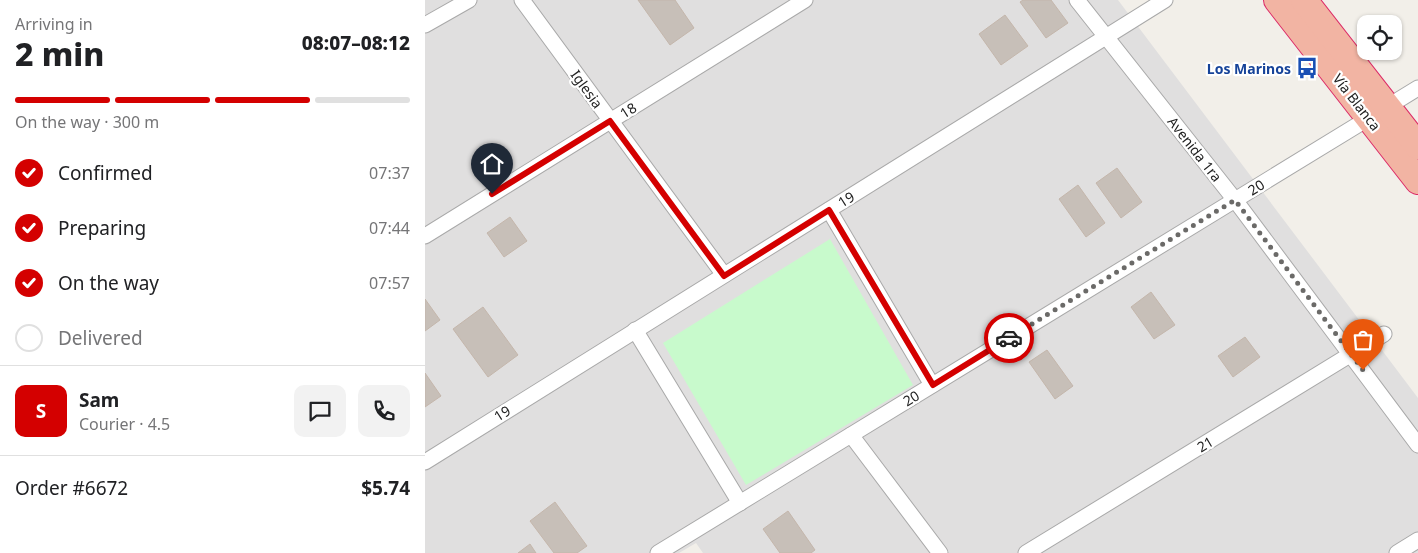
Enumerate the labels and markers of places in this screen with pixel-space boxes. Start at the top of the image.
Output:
bus stop icon: Los Marinos [1294,55,1320,81]
place label: Los Marinos [1207,59,1291,78]
pin [471,143,513,194]
pin [1342,319,1384,370]

